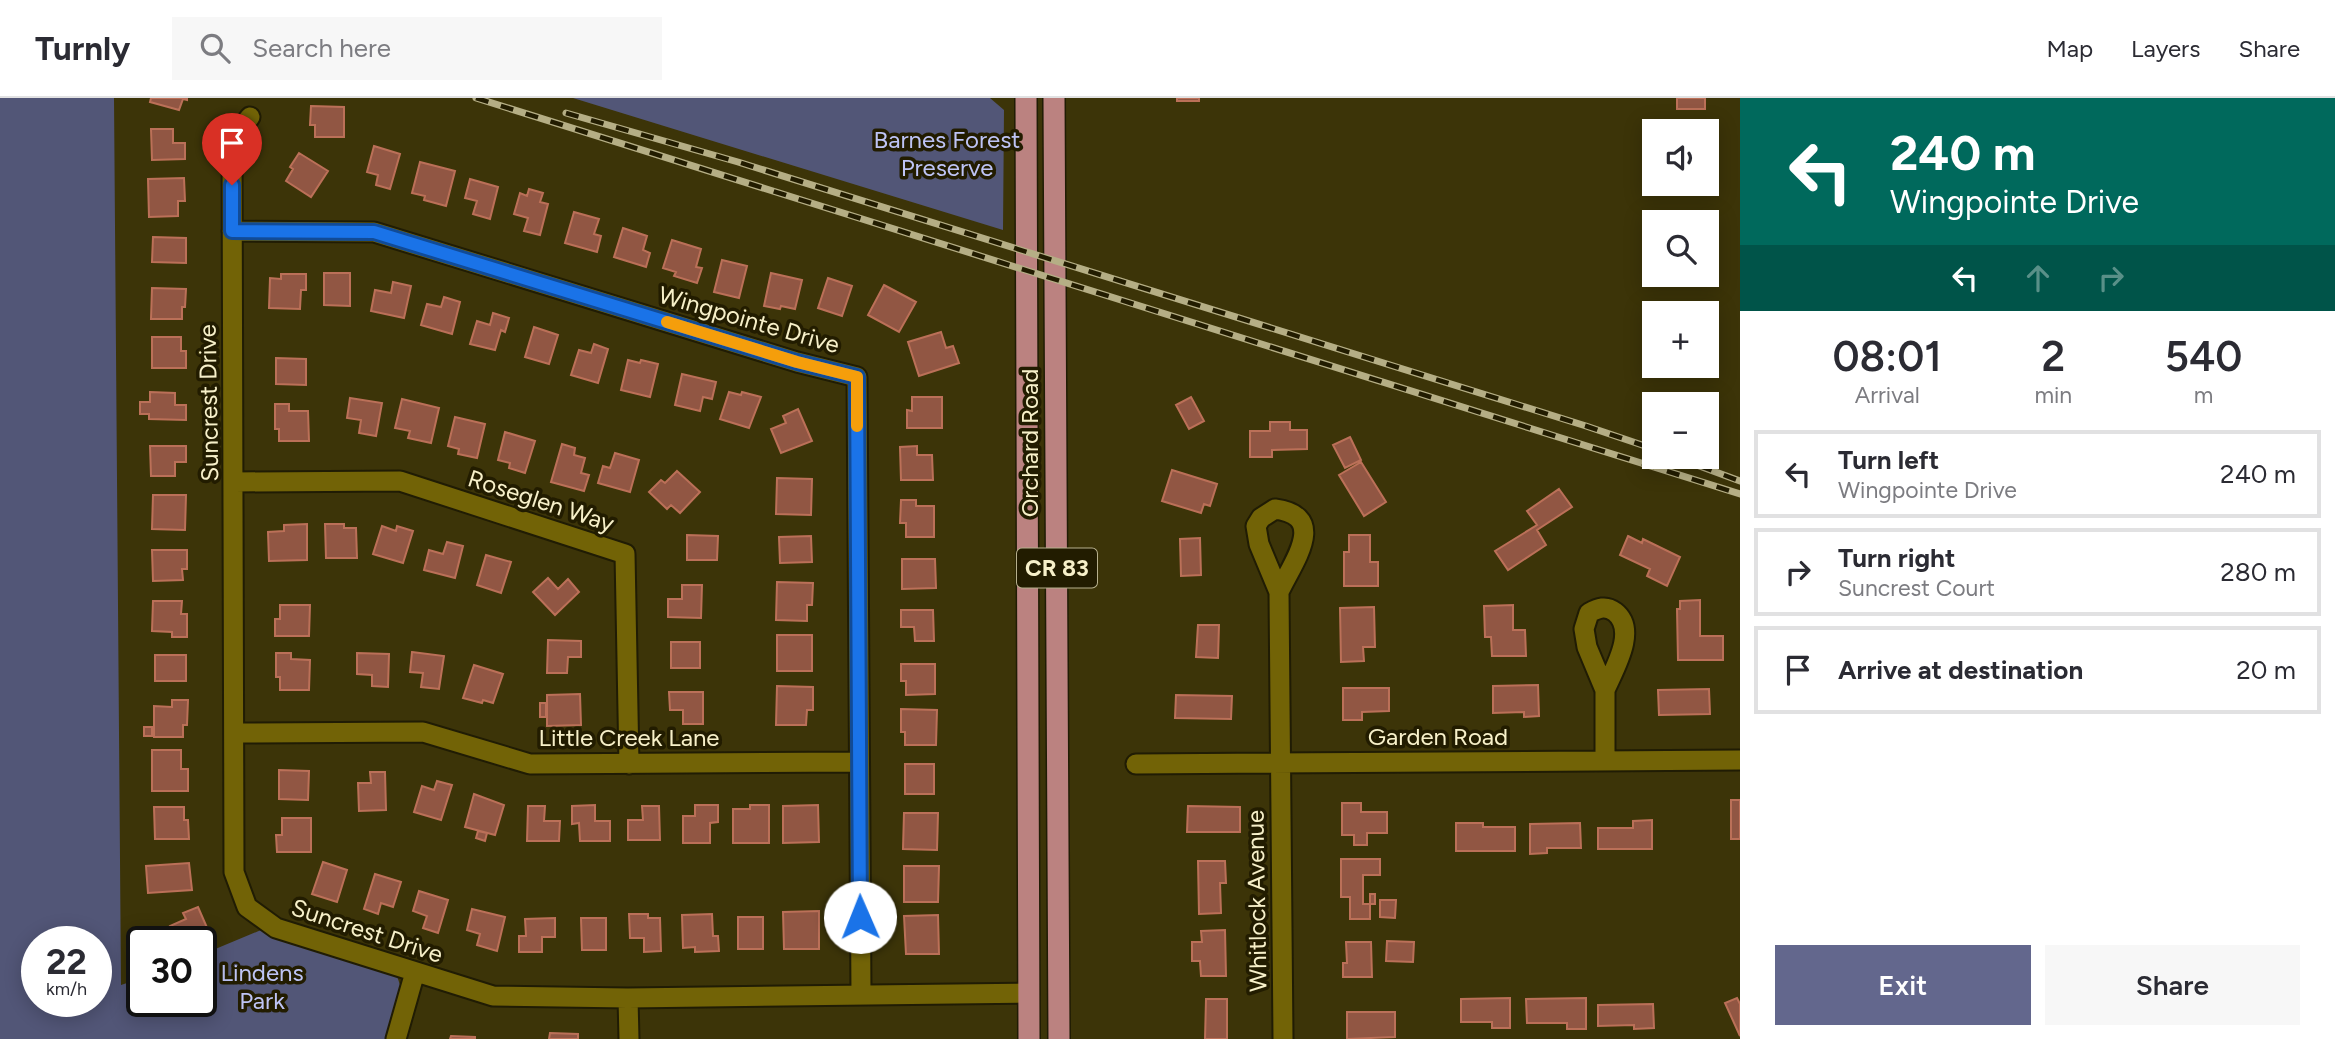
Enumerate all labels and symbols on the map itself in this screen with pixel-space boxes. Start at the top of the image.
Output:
pin [202,113,262,185]
park label: Barnes Forest Preserve [874,125,1020,182]
street label: Wingpointe Drive [655,280,843,359]
street label: Suncrest Drive [193,324,224,482]
street label: Orchard Road [1015,369,1044,517]
street label: Roseglen Way [464,463,618,538]
road number: CR 83 [1017,548,1097,588]
street label: Garden Road [1368,722,1508,751]
street label: Little Creek Lane [539,723,719,752]
street label: Whitlock Avenue [1240,810,1273,992]
position arrow [823,880,897,954]
street label: Suncrest Drive [288,892,446,969]
speed limit sign: 30 [126,926,217,1017]
park label: Lindens Park [220,958,304,1015]

